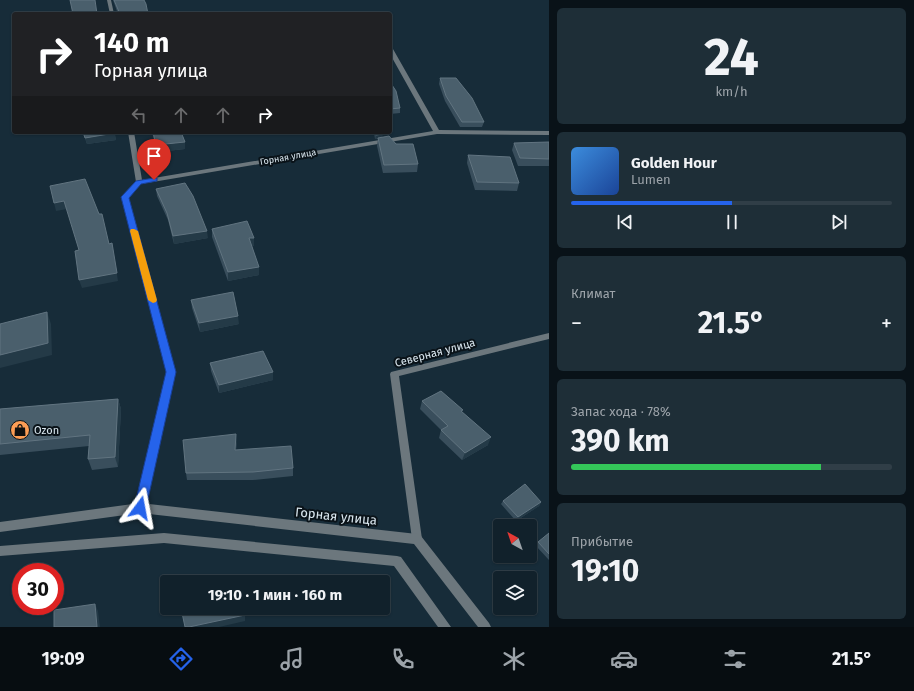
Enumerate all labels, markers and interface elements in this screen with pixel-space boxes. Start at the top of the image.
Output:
text: 140 m [94,26,170,59]
text: 24 [704,26,759,89]
icon: right [28,28,80,80]
text: Горная улица [94,60,208,82]
text: km/h [715,84,748,99]
icon: left [128,104,150,126]
icon: ahead [170,104,192,126]
icon: ahead [212,104,234,126]
icon: right [254,104,276,126]
pin [137,139,171,180]
icon: arrive [143,145,165,167]
street label: Горная улица [259,147,317,167]
text: Golden Hour [631,154,717,172]
text: Lumen [631,172,671,187]
icon: previous [614,211,636,233]
icon: pause [721,211,743,233]
icon: next [828,211,850,233]
text: Климат [571,286,615,301]
text: 21.5° [698,305,765,341]
text: − [571,310,582,337]
text: + [881,310,892,337]
street label: Северная улица [393,336,477,370]
text: Запас хода · 78% [571,404,671,419]
shop icon: Ozon [9,419,31,441]
text: 390 km [571,423,670,459]
place label: Ozon [34,424,59,437]
position arrow [119,487,161,529]
street label: Горная улица [294,504,378,528]
north arrow [493,519,537,563]
map controls [493,519,537,615]
text: Прибытие [571,534,633,549]
text: 19:10 [571,553,639,589]
speed limit sign: 30 [12,563,64,615]
button: layers [493,571,537,615]
text: 19:10 · 1 мин · 160 m [208,586,342,604]
icon: directions [167,645,195,673]
icon: music [278,645,306,673]
icon: phone [389,645,417,673]
icon: climate [500,645,528,673]
icon: car [610,645,638,673]
icon: filters [721,645,749,673]
text: 19:09 [41,648,85,670]
text: 21.5° [832,648,873,670]

